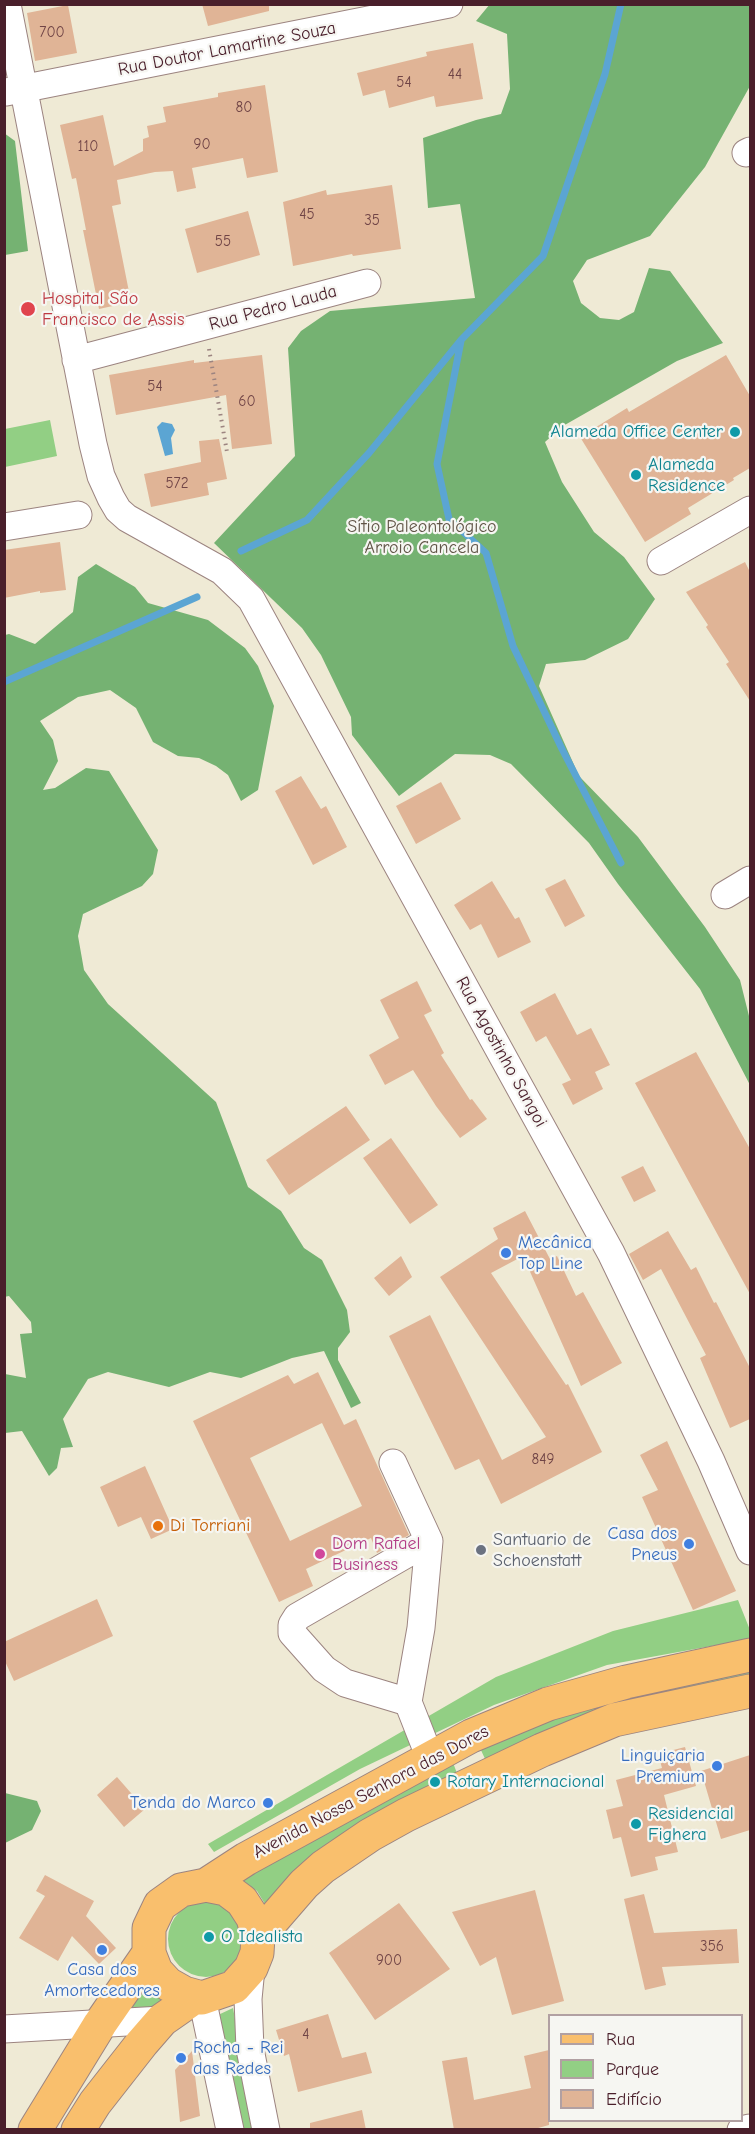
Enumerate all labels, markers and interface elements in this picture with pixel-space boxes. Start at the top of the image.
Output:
street label: Rua Doutor Lamartine Souza [116,17,338,81]
house number: 700 [39,24,65,42]
house number: 44 [448,66,462,84]
house number: 54 [396,74,412,92]
house number: 80 [236,99,252,117]
house number: 90 [193,136,211,154]
house number: 110 [77,138,99,156]
house number: 45 [299,206,315,224]
house number: 35 [364,212,380,230]
house number: 55 [215,233,231,251]
street label: Rua Pedro Lauda [207,281,339,335]
place label: Hospital São Francisco de Assis [42,288,184,330]
marker: Hospital São Francisco de Assis [19,300,37,318]
house number: 54 [147,378,163,396]
house number: 60 [238,393,256,411]
place label: Alameda Office Center [550,421,723,443]
marker: Alameda Office Center [728,425,742,439]
place label: Alameda Residence [648,454,725,496]
marker: Alameda Residence [629,468,643,482]
house number: 572 [165,475,189,493]
park label: Sítio Paleontológico Arroio Cancela [347,516,497,558]
street label: Rua Agostinho Sangoi [451,973,551,1131]
place label: Mecânica Top Line [518,1232,592,1274]
marker: Mecânica Top Line [499,1246,513,1260]
house number: 849 [532,1451,554,1469]
place label: Di Torriani [170,1515,250,1537]
marker: Di Torriani [151,1519,165,1533]
place label: Casa dos Pneus [608,1523,677,1565]
place label: Santuario de Schoenstatt [493,1529,591,1572]
place label: Dom Rafael Business [332,1533,420,1576]
marker: Casa dos Pneus [682,1537,696,1551]
marker: Santuario de Schoenstatt [474,1543,488,1557]
marker: Dom Rafael Business [313,1547,327,1561]
street label: Avenida Nossa Senhora das Dores [250,1721,492,1863]
place label: Linguiçaria Premium [621,1745,705,1788]
marker: Linguiçaria Premium [710,1759,724,1773]
place label: Rotary Internacional [447,1771,604,1793]
marker: Rotary Internacional [428,1775,442,1789]
place label: Tenda do Marco [130,1792,256,1814]
marker: Tenda do Marco [261,1796,275,1810]
place label: Residencial Fighera [648,1803,734,1846]
marker: Residencial Fighera [629,1817,643,1831]
place label: O Idealista [221,1926,303,1948]
marker: O Idealista [202,1930,216,1944]
house number: 356 [700,1938,724,1956]
marker: Casa dos Amortecedores [95,1943,109,1957]
house number: 900 [376,1952,402,1970]
place label: Casa dos Amortecedores [44,1959,160,2002]
legend [548,2014,743,2122]
house number: 4 [302,2026,310,2044]
text: Rua [606,2029,635,2050]
place label: Rocha - Rei das Redes [193,2037,284,2080]
marker: Rocha - Rei das Redes [174,2051,188,2065]
text: Parque [606,2059,659,2080]
text: Edifício [606,2089,662,2110]

